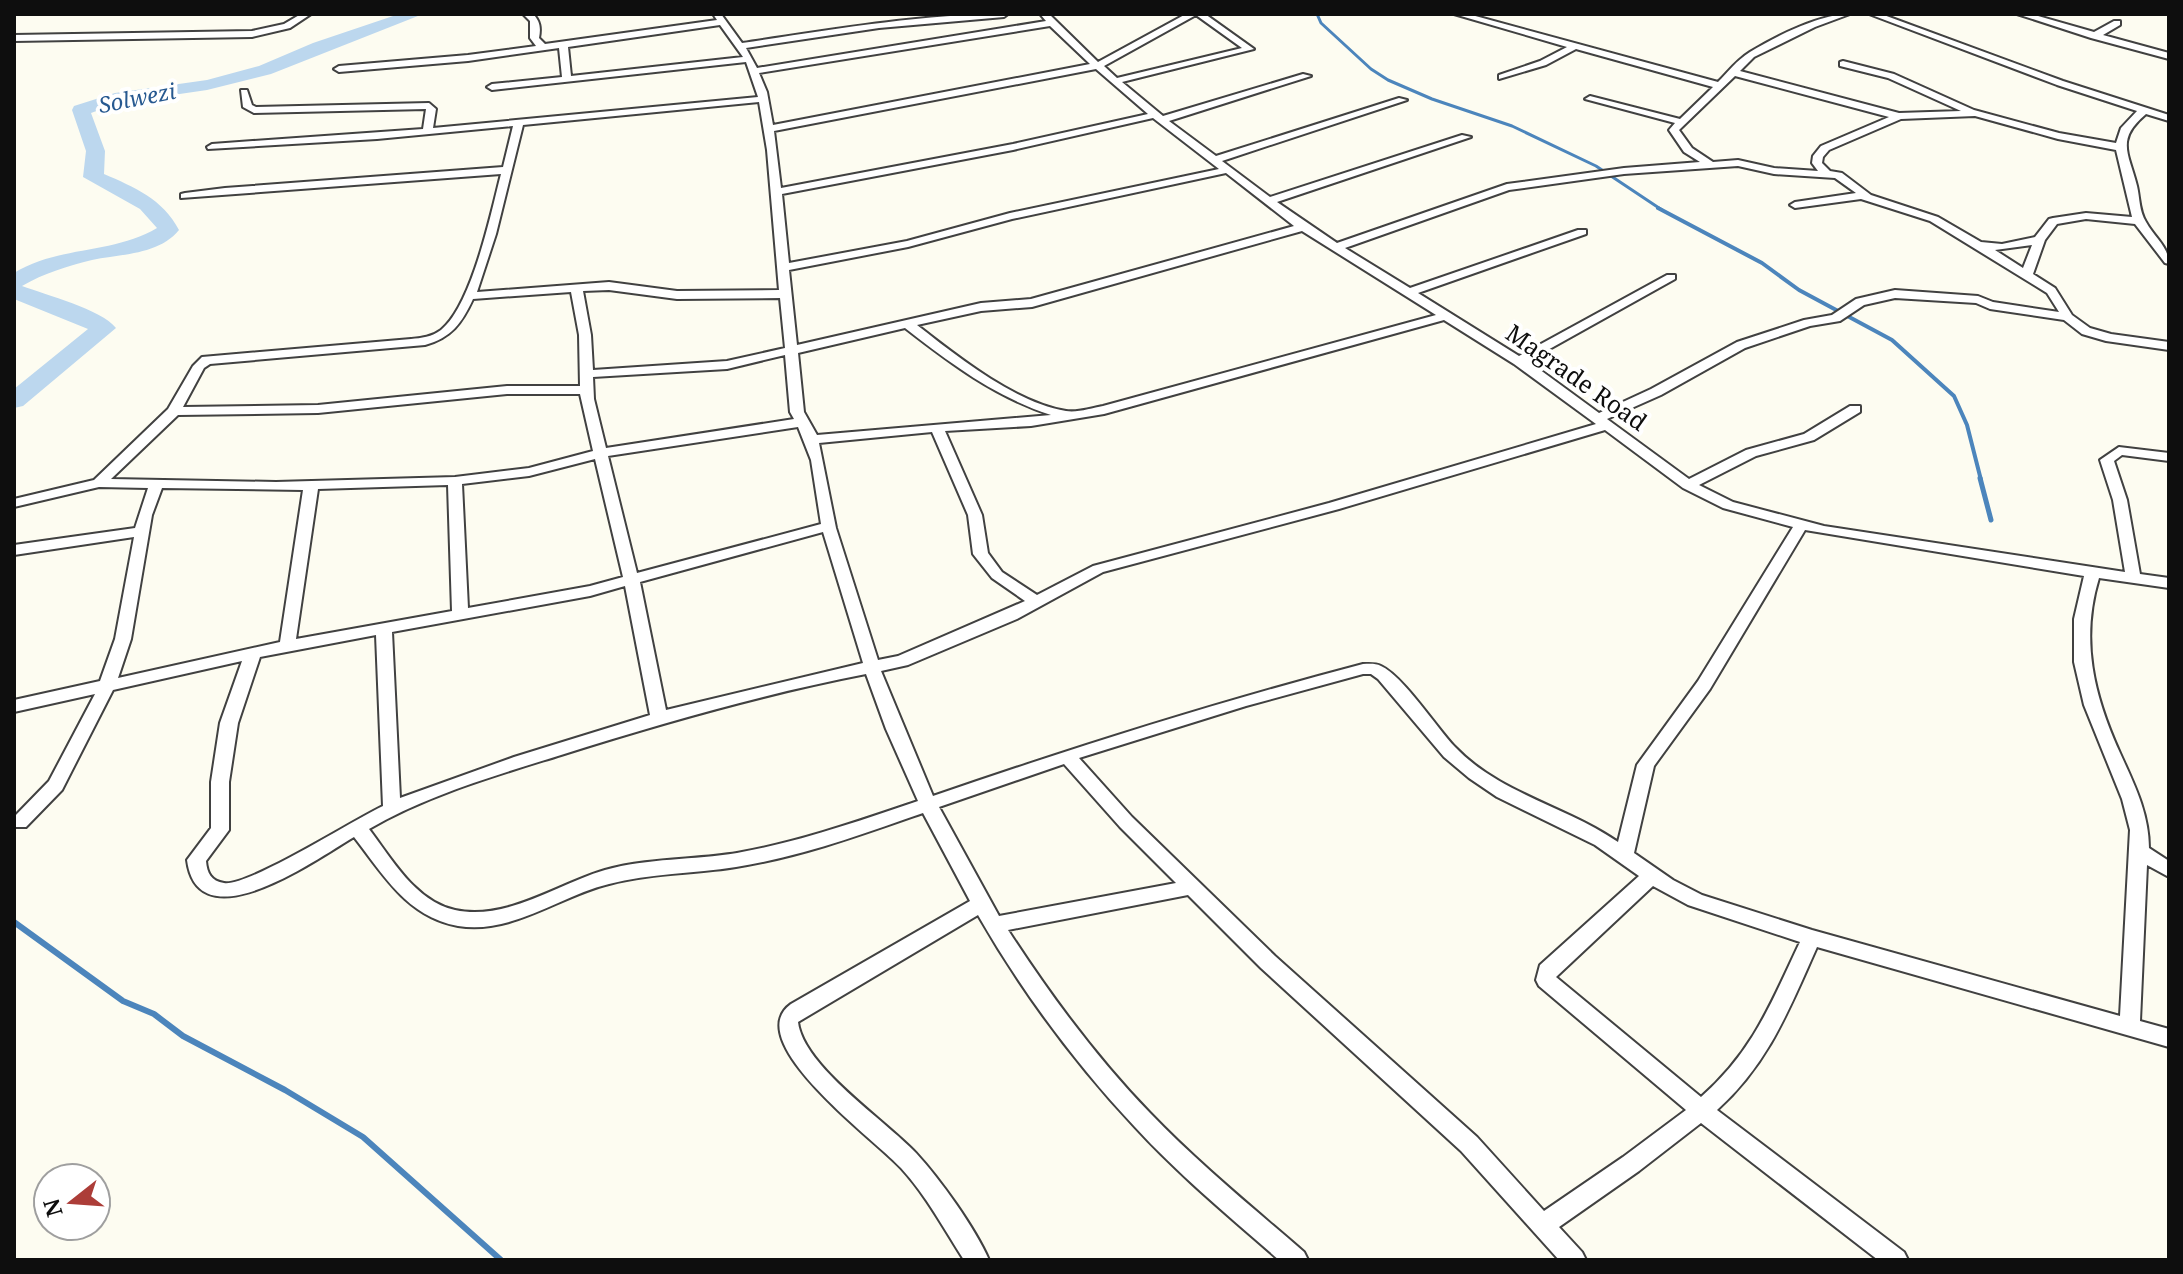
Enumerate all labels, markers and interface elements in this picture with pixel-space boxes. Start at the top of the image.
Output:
water label: Solwezi [96,75,178,119]
street label: Magrade Road [1500,316,1654,438]
north arrow [32,1162,112,1242]
text: N [35,1195,69,1221]

